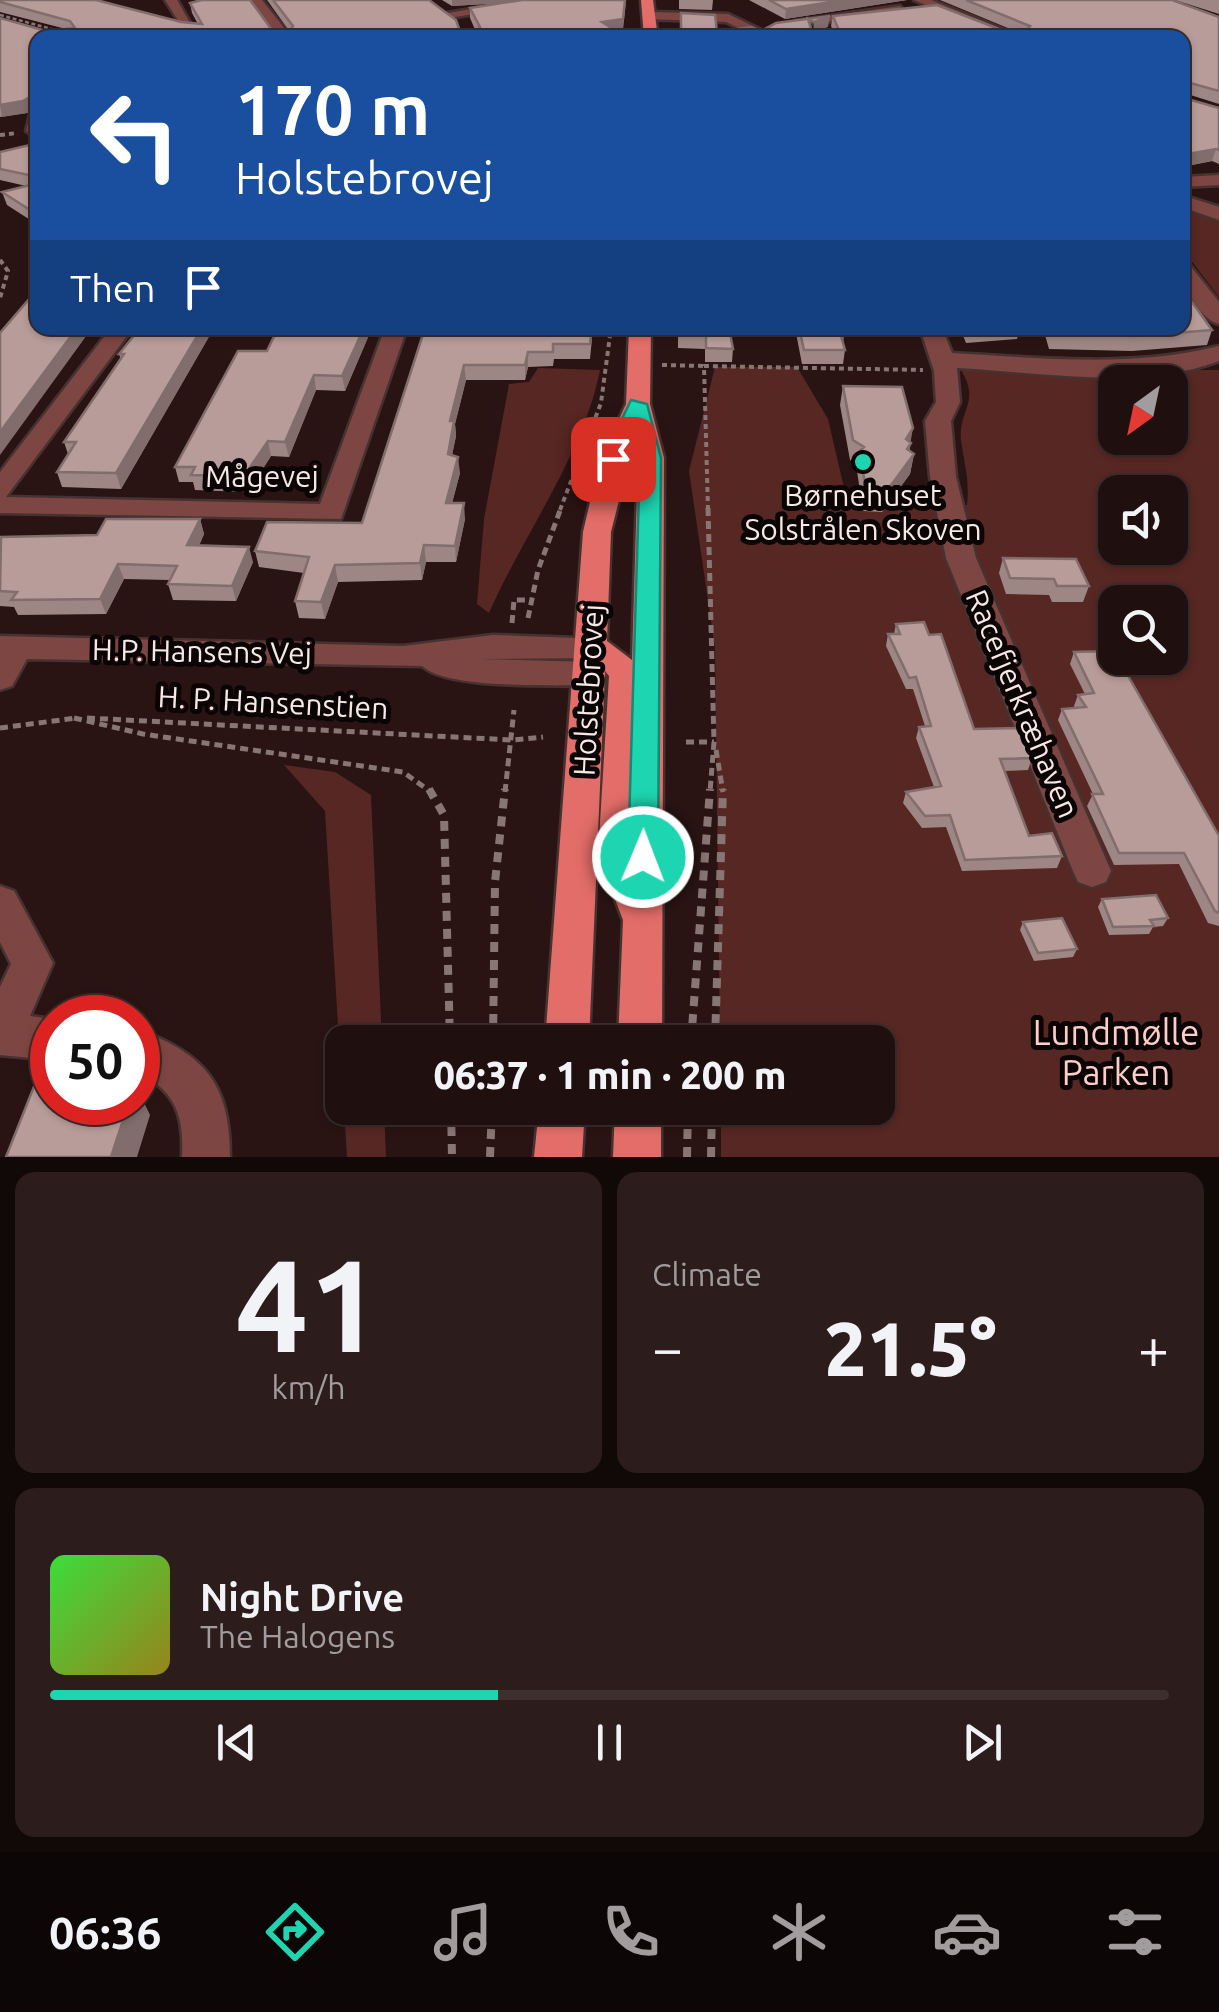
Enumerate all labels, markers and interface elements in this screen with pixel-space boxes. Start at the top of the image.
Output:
icon: left [70,70,200,200]
text: 170 m [235,70,430,148]
text: Holstebrovej [235,152,494,203]
icon: arrive [176,260,231,315]
text: Then [70,267,156,309]
north arrow [1098,365,1188,455]
map controls [1098,365,1188,675]
pin [571,417,656,502]
icon: arrive [586,432,641,487]
marker: Børnehuset Solstrålen Skoven [852,451,874,473]
street label: Mågevej [205,459,319,493]
button: sound [1098,475,1188,565]
place label: Børnehuset Solstrålen Skoven [744,478,982,546]
street label: Racefjerkræhaven [960,585,1086,823]
button: search [1098,585,1188,675]
street label: Holstebrovej [567,603,609,777]
street label: H.P. Hansens Vej [92,632,312,670]
street label: H. P. Hansenstien [157,679,389,725]
position arrow [591,805,695,909]
speed limit sign: 50 [30,995,160,1125]
park label: Lundmølle Parken [1033,1012,1199,1092]
text: 06:37 · 1 min · 200 m [433,1054,787,1096]
text: 41 [235,1231,382,1377]
text: Climate [652,1256,762,1292]
text: 21.5° [824,1306,997,1390]
text: − [652,1317,683,1378]
text: + [1138,1317,1169,1378]
text: km/h [272,1369,345,1405]
text: Night Drive [200,1576,404,1618]
text: The Halogens [200,1618,395,1654]
icon: previous [209,1715,264,1770]
icon: pause [582,1715,637,1770]
icon: next [955,1715,1010,1770]
icon: directions [260,1897,330,1967]
icon: music [428,1897,498,1967]
icon: phone [596,1897,666,1967]
icon: climate [764,1897,834,1967]
icon: car [932,1897,1002,1967]
icon: filters [1100,1897,1170,1967]
text: 06:36 [49,1907,162,1958]

